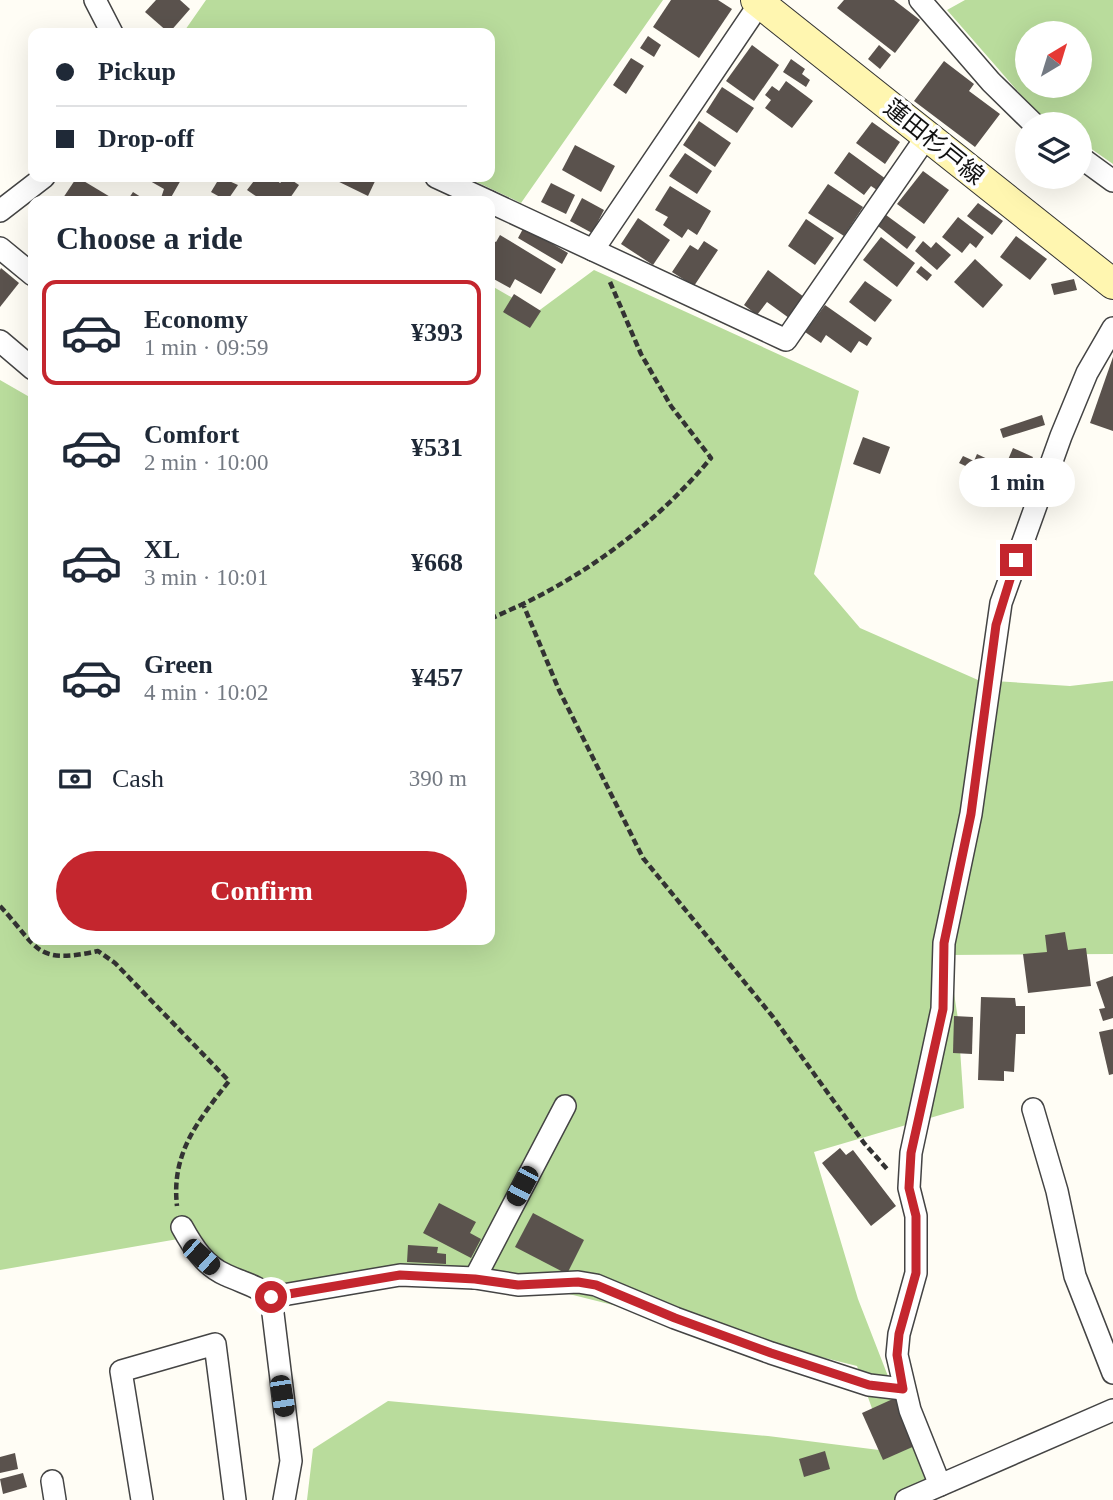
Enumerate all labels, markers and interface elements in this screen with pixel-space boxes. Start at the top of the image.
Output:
north arrow [1015,21,1092,98]
map controls [1015,21,1092,189]
text: Pickup [98,57,176,86]
street label: 蓮田杉戸線 [879,94,989,190]
button: layers [1015,112,1092,189]
text: Drop-off [98,124,194,153]
text: Choose a ride [56,220,243,256]
icon: car [60,301,123,364]
text: Economy [144,305,248,334]
text: ¥393 [411,318,463,347]
text: 1 min · 09:59 [144,335,269,360]
icon: car [60,416,123,479]
text: Comfort [144,420,239,449]
text: ¥531 [411,433,463,462]
text: 2 min · 10:00 [144,450,269,475]
callout: 1 min [958,458,1074,508]
text: 1 min [989,470,1045,495]
icon: car [60,531,123,594]
text: XL [144,535,180,564]
route end [1000,544,1032,576]
text: ¥668 [411,548,463,577]
text: 3 min · 10:01 [144,565,269,590]
icon: car [60,646,123,709]
text: Green [144,650,213,679]
text: ¥457 [411,663,463,692]
text: 4 min · 10:02 [144,680,269,705]
icon: cash [56,760,94,798]
text: Cash [112,764,164,793]
text: 390 m [409,766,467,791]
button: Confirm [56,851,467,931]
car [503,1163,542,1209]
car [179,1235,224,1279]
route start [255,1281,287,1313]
car [269,1374,296,1418]

